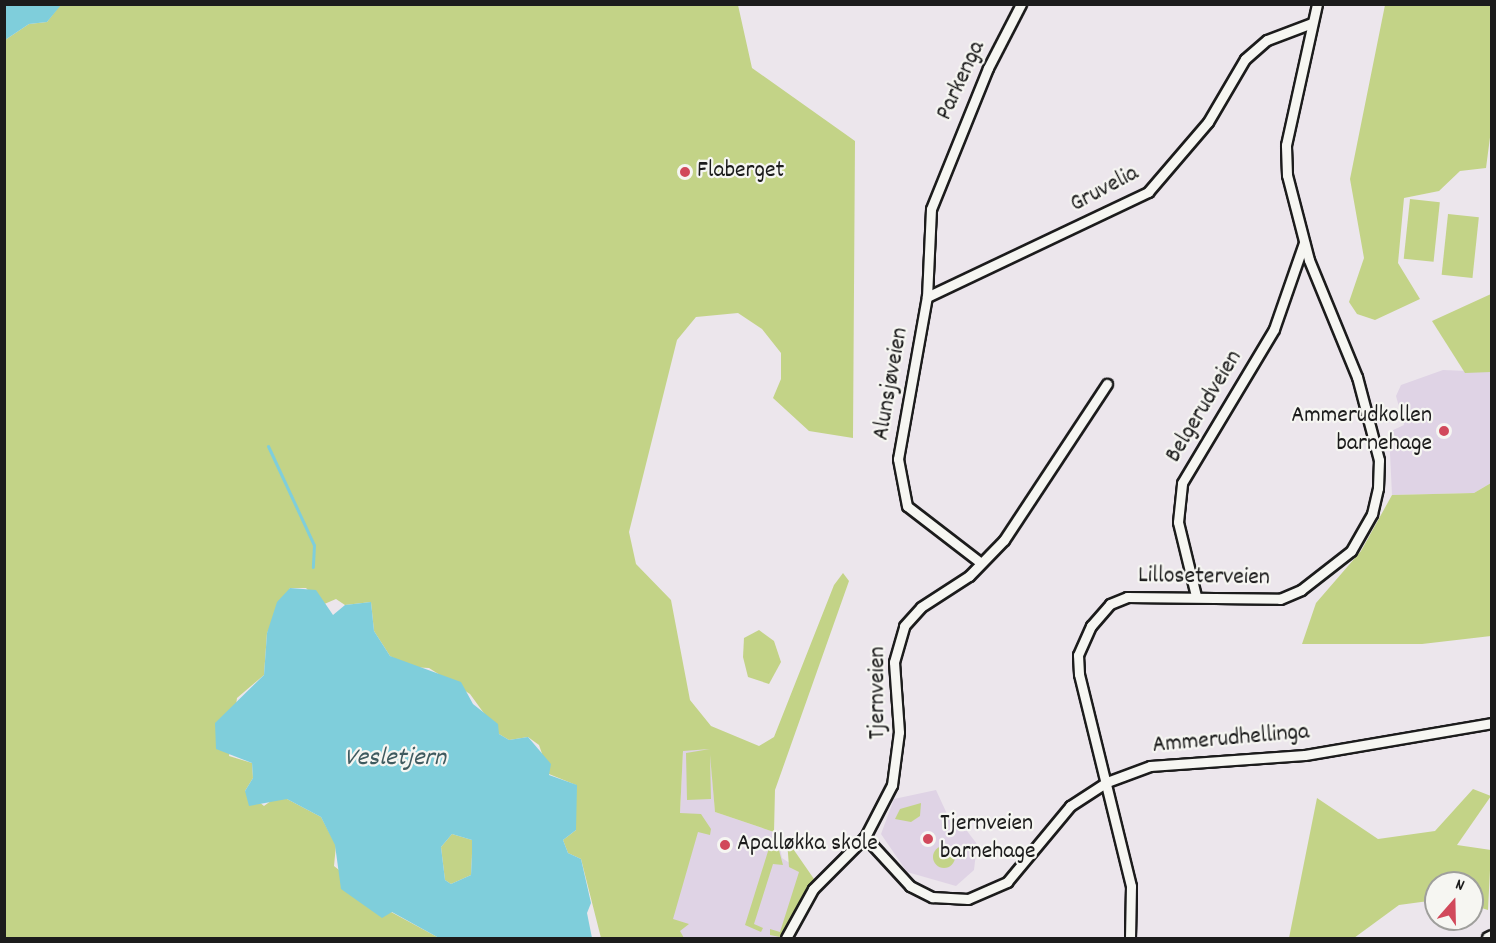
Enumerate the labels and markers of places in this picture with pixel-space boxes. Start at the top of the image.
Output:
place label: Flaberget [697,158,784,186]
marker: Flaberget [678,165,692,179]
place label: Ammerudkollen barnehage [1291,403,1432,459]
marker: Ammerudkollen barnehage [1437,424,1451,438]
place label: Tjernveien barnehage [940,811,1036,867]
place label: Apalløkka skole [737,831,878,859]
marker: Tjernveien barnehage [921,832,935,846]
marker: Apalløkka skole [718,838,732,852]

